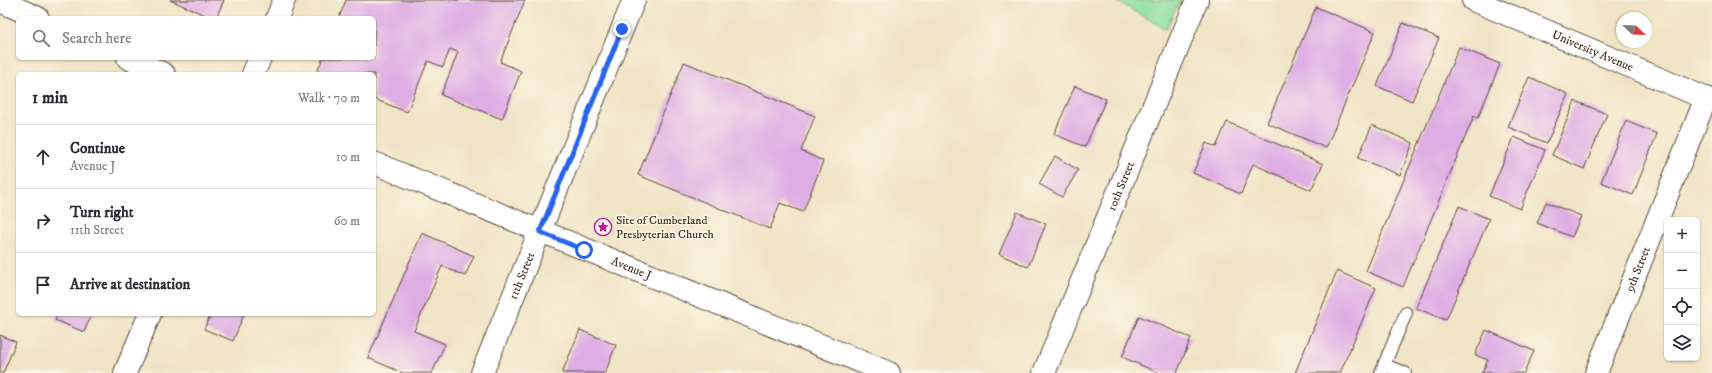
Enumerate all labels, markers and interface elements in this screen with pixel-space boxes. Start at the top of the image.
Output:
north arrow [1616,12,1652,48]
search box [16,16,376,60]
route end [613,20,631,38]
icon: search [30,27,52,49]
street label: University Avenue [1550,27,1636,75]
text: Search here [62,29,131,48]
text: 1 min [32,87,68,109]
text: Walk · 70 m [298,90,360,106]
text: Continue [70,139,125,158]
icon: ahead [32,146,54,168]
text: 10 m [336,149,360,165]
text: Avenue J [70,158,116,174]
street label: 10th Street [1104,159,1138,213]
text: Turn right [70,203,133,222]
icon: right [32,210,54,232]
text: 60 m [334,213,360,229]
place label: Site of Cumberland Presbyterian Church [616,213,715,242]
place icon: Site of Cumberland Presbyterian Church [593,217,613,237]
map controls [1664,217,1700,361]
button: + [1664,217,1700,253]
text: 11th Street [70,222,124,238]
route start [575,241,593,259]
street label: 9th Street [1622,244,1654,295]
street label: 11th Street [506,250,539,302]
button: − [1664,253,1700,289]
street label: Avenue J [609,254,654,283]
icon: arrive [32,274,54,296]
text: Arrive at destination [70,275,190,294]
button: locate [1664,289,1700,325]
button: layers [1664,325,1700,361]

